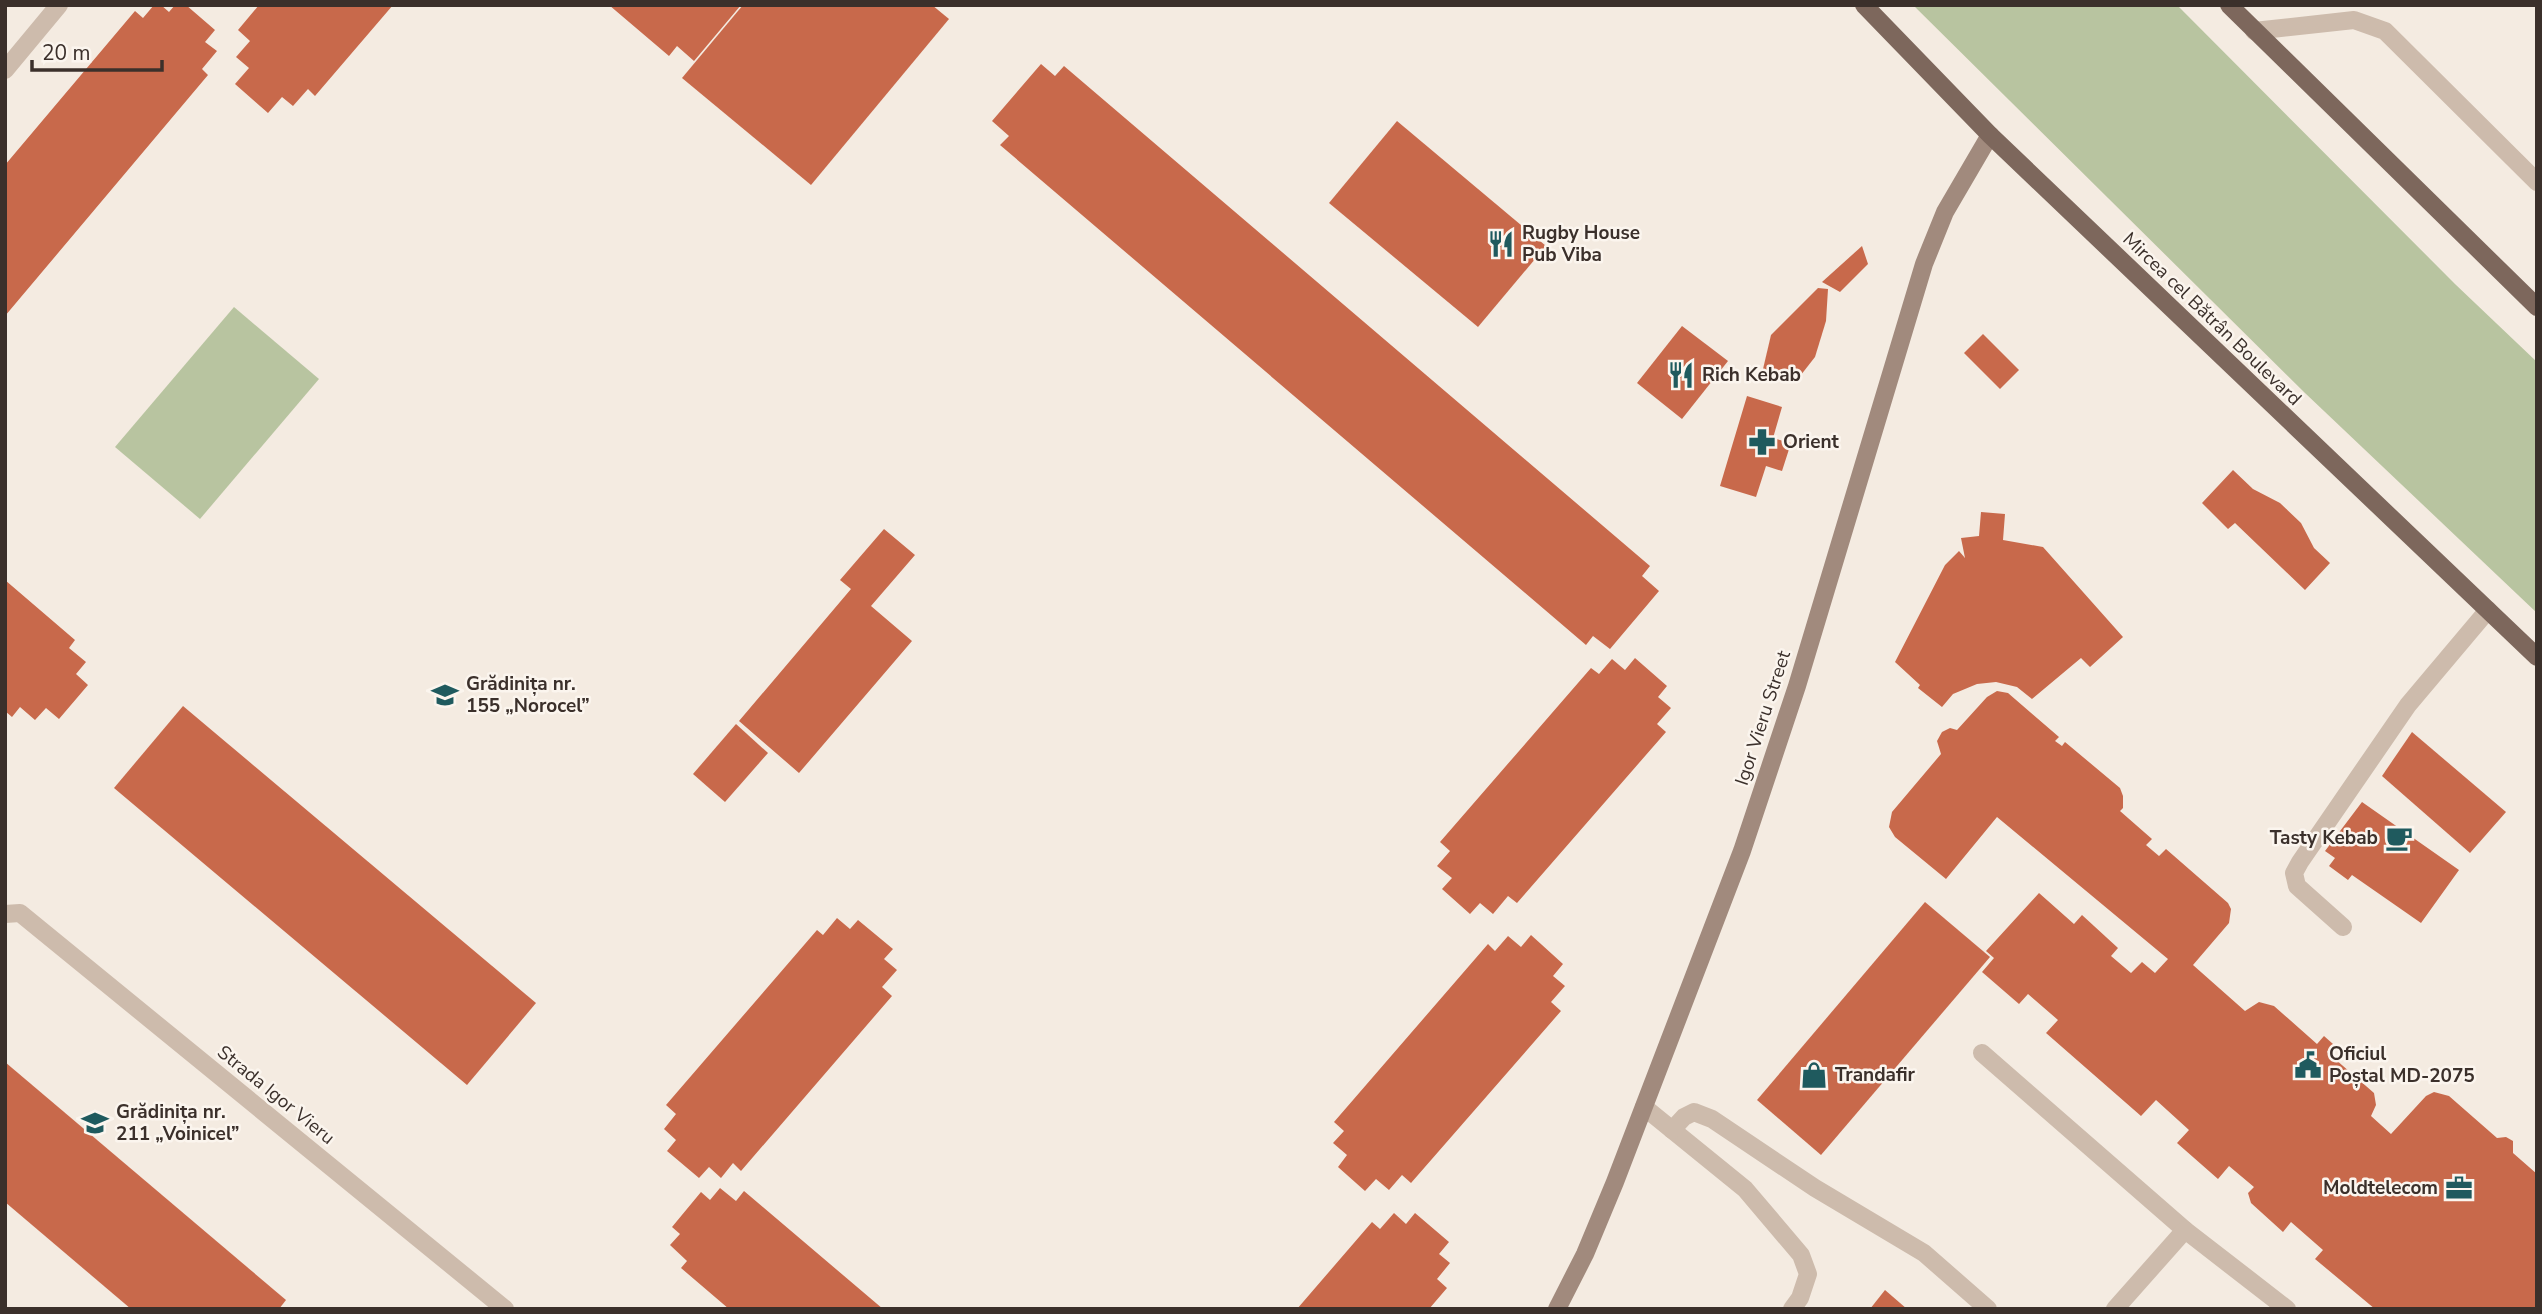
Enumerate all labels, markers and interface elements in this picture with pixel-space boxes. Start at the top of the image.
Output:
scale bar [32,28,161,72]
text: 20 m [42,39,91,67]
place label: Rugby House Pub Viba [1522,220,1640,268]
street label: Mircea cel Bătrân Boulevard [2117,227,2307,411]
restaurant icon: Rugby House Pub Viba [1486,229,1516,259]
restaurant icon: Rich Kebab [1666,360,1696,390]
place label: Rich Kebab [1702,362,1801,388]
pharmacy icon: Orient [1747,427,1777,457]
place label: Orient [1783,429,1840,455]
street label: Igor Vieru Street [1729,647,1797,789]
place label: Grădinița nr. 155 „Norocel” [466,671,590,719]
school or university icon: Grădinița nr. 155 „Norocel” [430,680,460,710]
cafe icon: Tasty Kebab [2384,823,2414,853]
place label: Tasty Kebab [2270,825,2378,851]
street label: Strada Igor Vieru [212,1039,340,1151]
place label: Oficiul Poștal MD-2075 [2329,1041,2475,1089]
public building icon: Oficiul Poștal MD-2075 [2293,1050,2323,1080]
shop icon: Trandafir [1799,1060,1829,1090]
place label: Trandafir [1835,1062,1916,1088]
place label: Grădinița nr. 211 „Voinicel” [116,1099,239,1147]
school or university icon: Grădinița nr. 211 „Voinicel” [80,1108,110,1138]
office icon: Moldtelecom [2444,1173,2474,1203]
place label: Moldtelecom [2323,1175,2438,1201]

